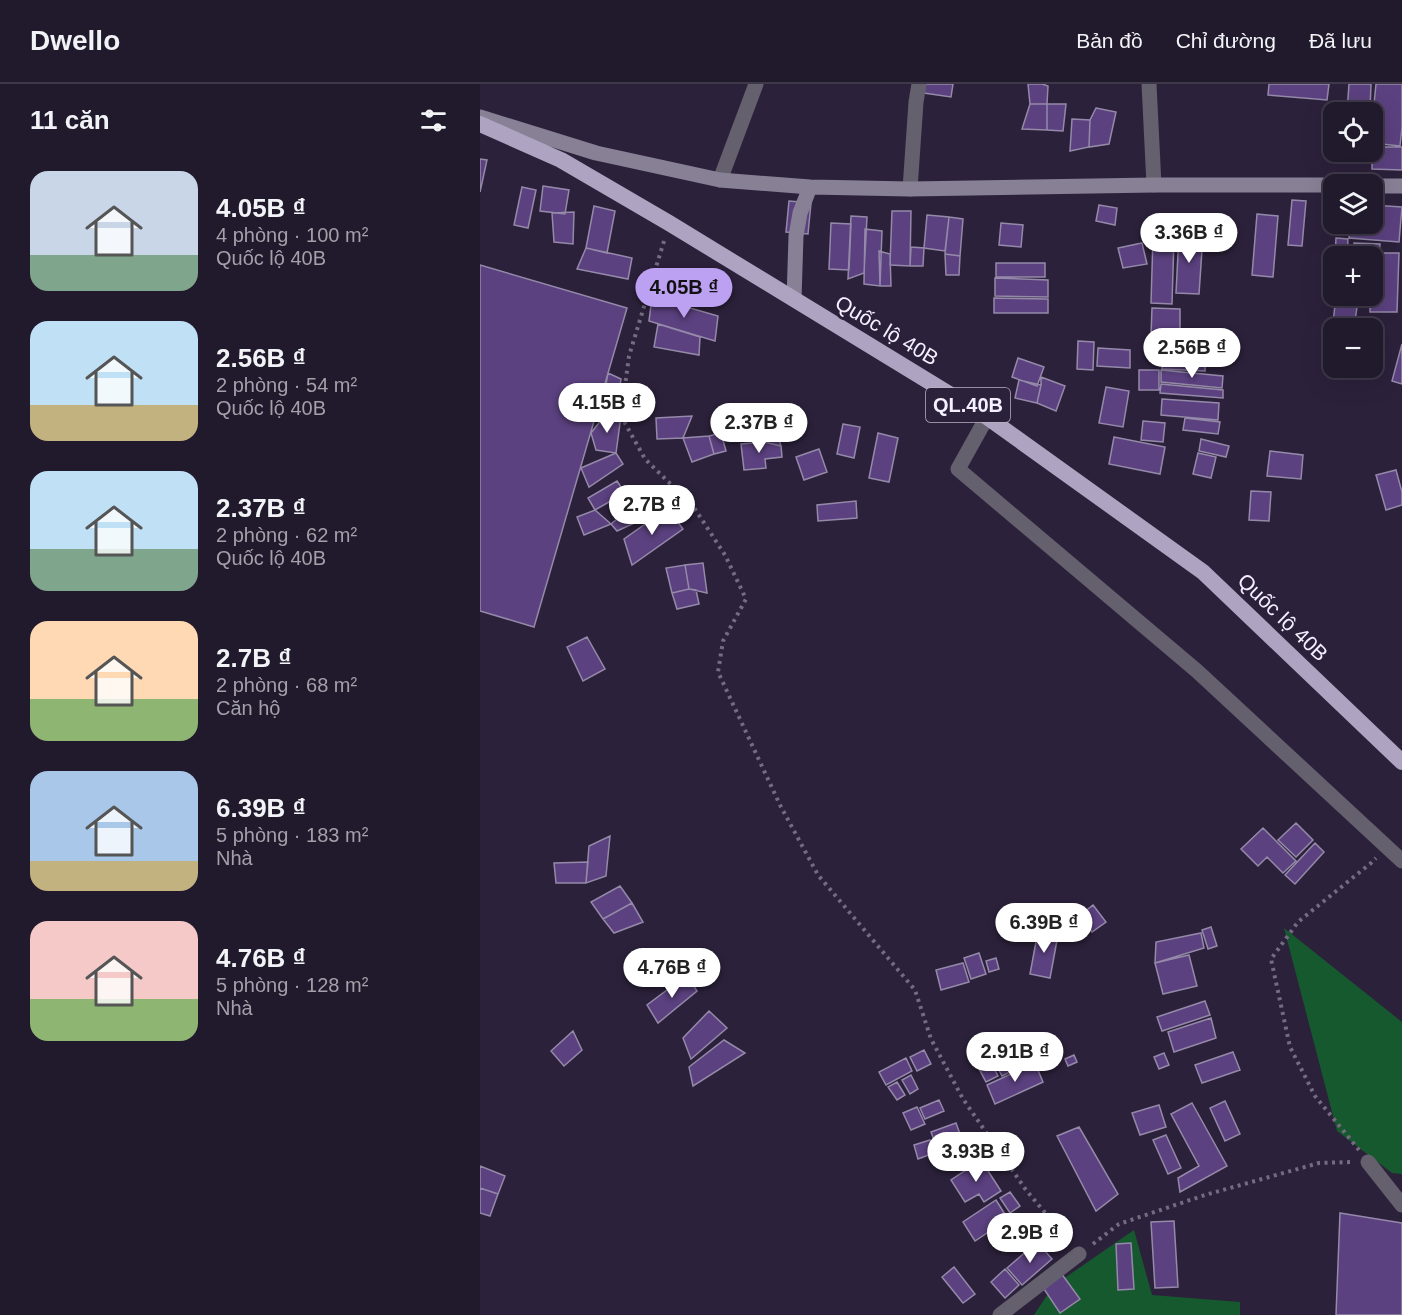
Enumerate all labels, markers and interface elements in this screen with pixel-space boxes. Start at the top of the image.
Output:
text: Dwello [30,25,120,56]
text: Bản đồ [1076,29,1143,52]
text: Chỉ đường [1176,29,1276,52]
text: Đã lưu [1309,29,1372,52]
map controls [1323,102,1383,378]
button: locate [1323,102,1383,162]
icon: filters [417,104,450,137]
text: 11 căn [30,105,110,135]
button: layers [1323,174,1383,234]
text: 4.05B ₫ [216,193,306,223]
icon: home [78,195,150,267]
pin: 3.36B ₫ [1134,213,1244,264]
text: 3.36B ₫ [1154,221,1224,243]
text: 4 phòng · 100 m² [216,224,368,246]
button: + [1323,246,1383,306]
text: Quốc lộ 40B [216,247,326,269]
pin: 4.05B ₫ [629,268,739,319]
text: 4.05B ₫ [649,276,719,298]
street label: Quốc lộ 40B [832,290,942,370]
button: − [1323,318,1383,378]
pin: 2.56B ₫ [1137,328,1247,379]
text: 2.56B ₫ [1157,336,1227,358]
text: 2.56B ₫ [216,343,306,373]
icon: home [78,345,150,417]
text: 2 phòng · 54 m² [216,374,357,396]
pin: 4.15B ₫ [552,383,662,434]
road number: QL.40B [926,388,1010,422]
text: 4.15B ₫ [572,391,642,413]
text: Quốc lộ 40B [216,397,326,419]
pin: 2.37B ₫ [704,403,814,454]
text: 2.37B ₫ [724,411,794,433]
pin: 2.7B ₫ [603,485,701,536]
text: 2.37B ₫ [216,493,306,523]
text: 2.7B ₫ [623,493,681,515]
icon: home [78,495,150,567]
text: 2 phòng · 62 m² [216,524,357,546]
text: Quốc lộ 40B [216,547,326,569]
street label: Quốc lộ 40B [1233,569,1333,665]
text: 2.7B ₫ [216,643,292,673]
icon: home [78,645,150,717]
text: 2 phòng · 68 m² [216,674,357,696]
text: Căn hộ [216,697,281,719]
text: 6.39B ₫ [216,793,306,823]
icon: home [78,795,150,867]
text: 5 phòng · 183 m² [216,824,368,846]
text: Nhà [216,847,253,869]
pin: 6.39B ₫ [989,903,1099,954]
text: 6.39B ₫ [1009,911,1079,933]
text: 4.76B ₫ [216,943,306,973]
icon: home [78,945,150,1017]
pin: 4.76B ₫ [617,948,727,999]
text: 4.76B ₫ [637,956,707,978]
text: 5 phòng · 128 m² [216,974,368,996]
text: Nhà [216,997,253,1019]
pin: 2.91B ₫ [960,1032,1070,1083]
text: 2.91B ₫ [980,1040,1050,1062]
pin: 3.93B ₫ [921,1132,1031,1183]
text: 3.93B ₫ [941,1140,1011,1162]
pin: 2.9B ₫ [981,1213,1079,1264]
text: 2.9B ₫ [1001,1221,1059,1243]

